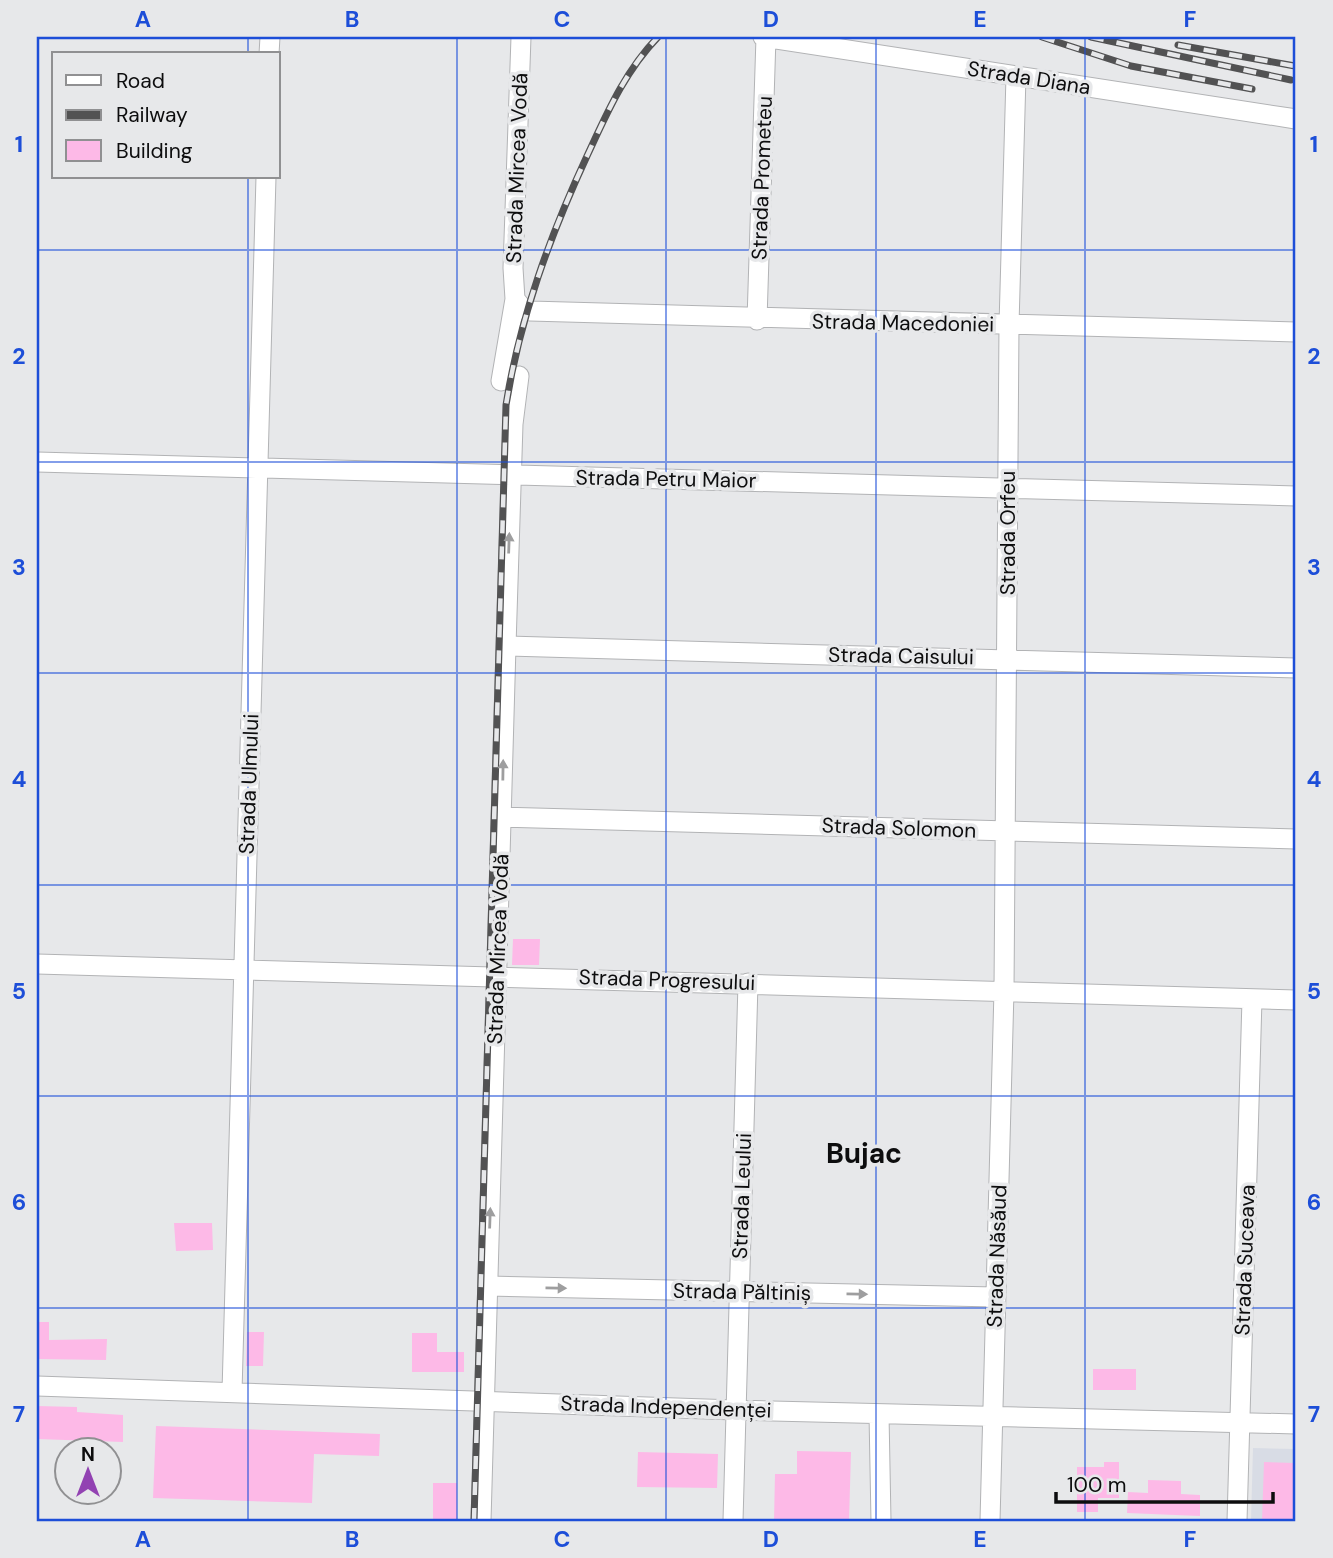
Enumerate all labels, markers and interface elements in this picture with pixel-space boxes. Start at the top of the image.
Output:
text: A [135,4,151,34]
text: B [345,4,359,34]
text: C [554,4,570,34]
text: D [763,4,779,34]
text: E [973,4,987,34]
text: F [1184,4,1197,34]
legend [52,52,280,178]
street label: Strada Diana [965,54,1093,102]
text: Road [116,67,165,95]
street label: Strada Mircea Vodă [500,72,534,264]
street label: Strada Prometeu [745,96,779,260]
text: Railway [116,101,188,129]
text: 1 [15,129,23,159]
text: 1 [1310,129,1318,159]
text: Building [116,137,193,165]
street label: Strada Macedoniei [812,307,994,339]
text: 2 [12,341,26,371]
text: 2 [1307,341,1321,371]
street label: Strada Petru Maior [575,463,757,495]
street label: Strada Orfeu [994,471,1022,595]
one-way arrow [504,532,515,554]
text: 3 [12,552,26,582]
text: 3 [1307,552,1321,582]
street label: Strada Caisului [828,641,974,671]
street label: Strada Ulmului [233,713,265,855]
one-way arrow [497,759,509,781]
text: 4 [12,764,27,794]
text: 4 [1307,764,1322,794]
street label: Strada Solomon [821,811,977,845]
street label: Strada Mircea Vodă [481,853,515,1045]
street label: Strada Progresului [578,963,756,997]
text: 5 [12,976,26,1006]
text: 5 [1307,976,1321,1006]
street label: Strada Leului [726,1132,758,1260]
district label: Bujac [826,1135,902,1172]
street label: Strada Năsăud [981,1184,1013,1328]
street label: Strada Suceava [1228,1184,1262,1336]
text: 6 [12,1187,26,1217]
text: 6 [1307,1187,1321,1217]
one-way arrow [484,1207,495,1229]
street label: Strada Păltiniș [673,1277,811,1307]
one-way arrow [545,1282,567,1294]
one-way arrow [846,1289,868,1300]
street label: Strada Independenței [560,1389,772,1425]
text: 7 [13,1399,25,1429]
text: 7 [1308,1399,1320,1429]
north arrow [52,1436,122,1506]
text: N [81,1442,95,1467]
scale bar [1056,1460,1274,1504]
text: 100 m [1067,1471,1127,1499]
text: A [135,1524,151,1554]
text: B [345,1524,359,1554]
text: C [554,1524,570,1554]
text: D [763,1524,779,1554]
text: E [973,1524,987,1554]
text: F [1184,1524,1197,1554]

